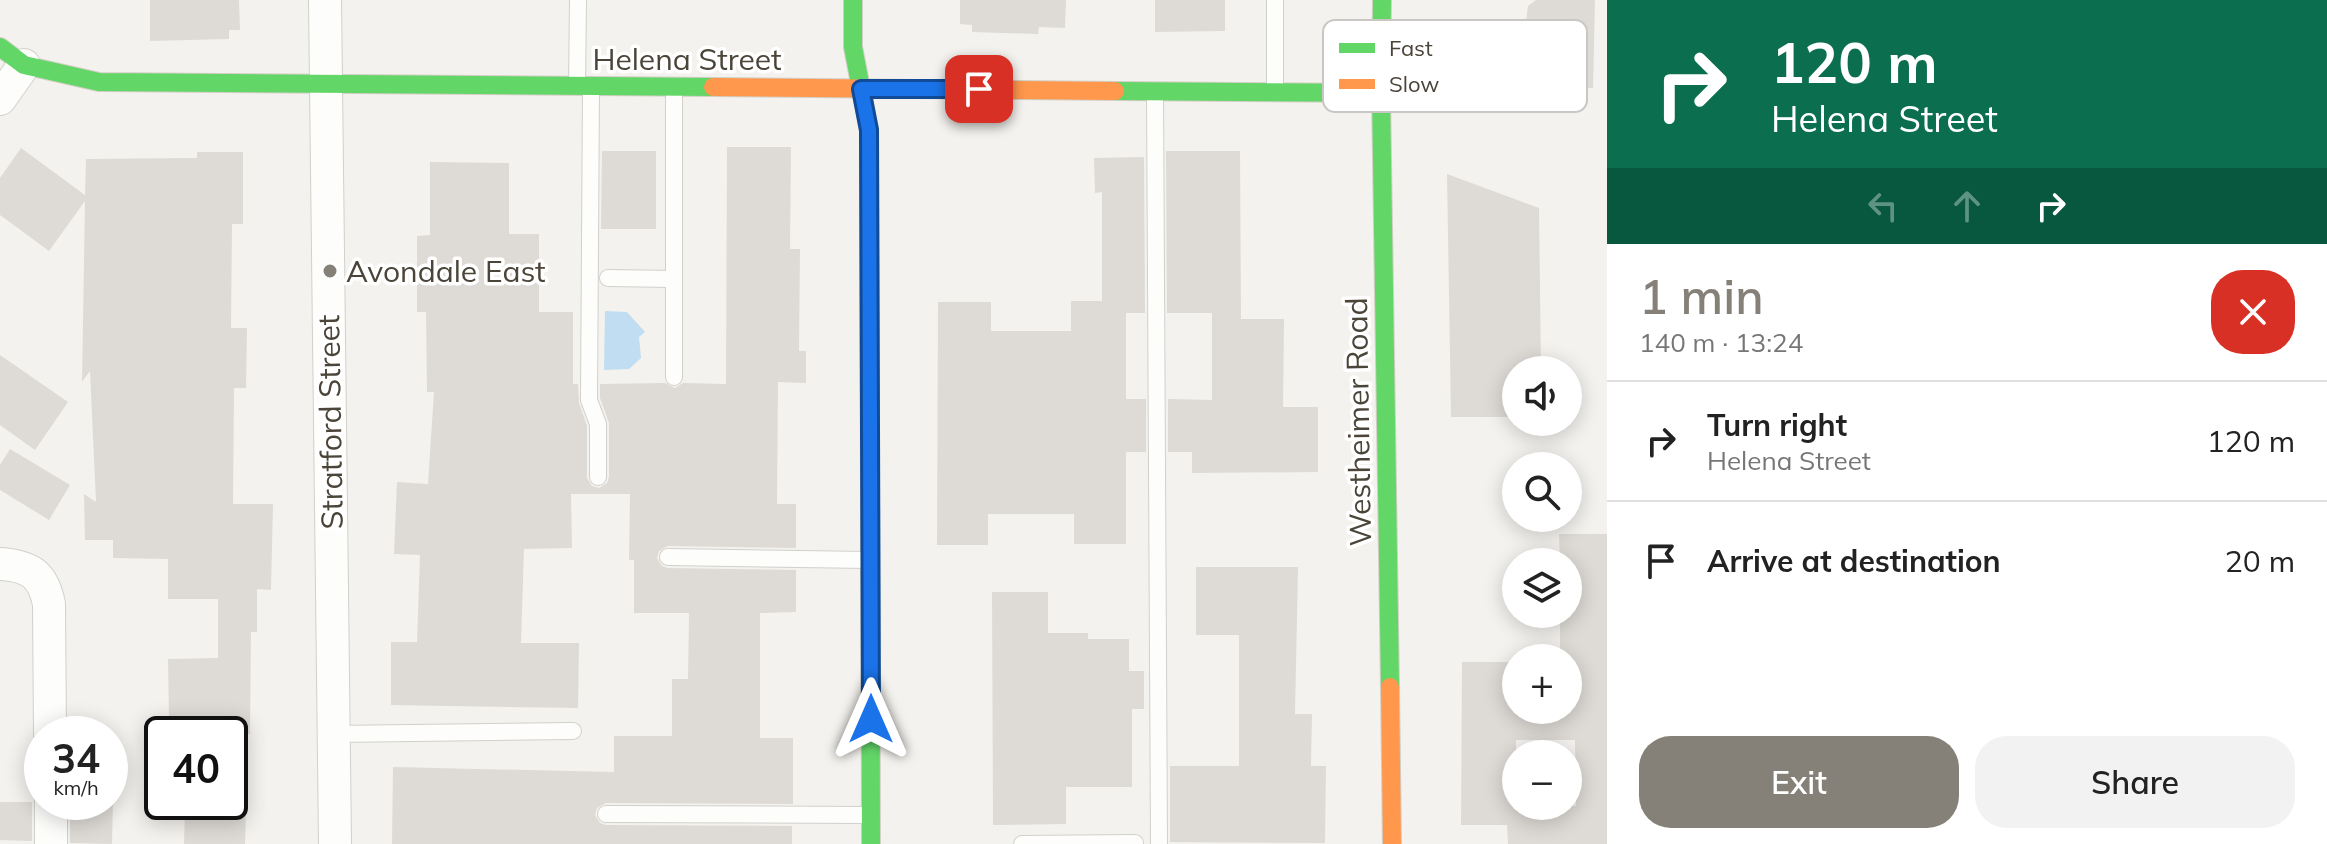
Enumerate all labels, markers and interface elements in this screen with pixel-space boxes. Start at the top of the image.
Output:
legend [1323,20,1587,112]
text: 120 m [1771,27,1938,97]
icon: right [1639,32,1743,136]
text: Fast [1389,34,1433,62]
street label: Helena Street [592,40,782,78]
pin [945,55,1013,123]
icon: arrive [957,67,1001,111]
text: Slow [1389,70,1439,98]
text: Helena Street [1771,96,1998,141]
icon: left [1861,184,1905,228]
icon: ahead [1945,184,1989,228]
icon: right [2029,184,2073,228]
place label: Avondale East [346,252,546,290]
marker: Avondale East [321,262,339,280]
text: 1 min [1639,266,1764,326]
button: close [2211,270,2295,354]
street label: Westheimer Road [1337,297,1379,547]
street label: Stratford Street [309,314,351,530]
text: 140 m · 13:24 [1639,326,1803,359]
map controls [1502,356,1582,820]
button: sound [1502,356,1582,436]
text: Turn right [1707,406,1847,444]
icon: right [1639,419,1683,463]
text: 120 m [2207,422,2295,460]
text: Helena Street [1707,444,1871,477]
button: search [1502,452,1582,532]
icon: arrive [1639,539,1683,583]
text: Arrive at destination [1707,542,2001,580]
text: 20 m [2225,542,2295,580]
button: layers [1502,548,1582,628]
button: + [1502,644,1582,724]
position arrow [829,677,913,761]
speed limit sign: 40 [144,716,248,820]
text: 34 [52,733,100,783]
button: Exit [1639,736,1959,828]
button: Share [1975,736,2295,828]
button: − [1502,740,1582,820]
text: km/h [53,775,99,800]

